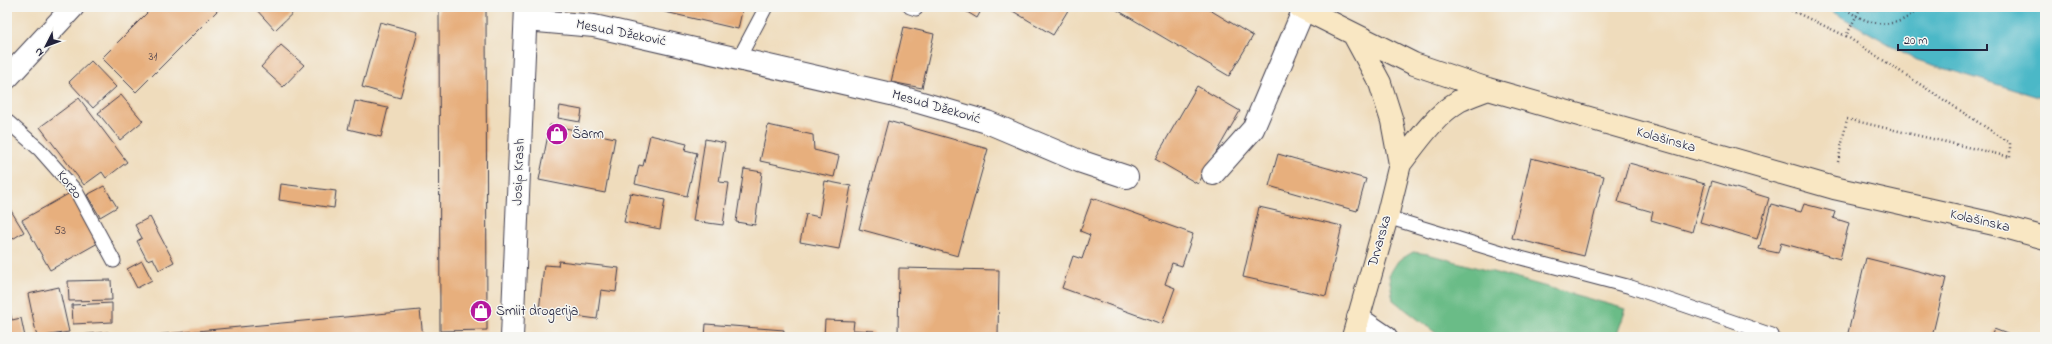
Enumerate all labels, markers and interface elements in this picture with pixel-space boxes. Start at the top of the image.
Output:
street label: Mesud Džeković [574,14,669,52]
north arrow [26,26,66,66]
scale bar [1898,26,1987,52]
text: 20 m [1904,32,1927,50]
text: N [31,44,48,60]
house number: 31 [149,48,158,66]
street label: Mesud Džeković [889,84,983,130]
shop icon: Šarm [544,121,570,147]
street label: Kolašinska [1634,122,1698,158]
place label: Šarm [572,124,604,145]
street label: Josip Krash [507,138,531,206]
street label: Korzo [51,166,87,204]
street label: Kolašinska [1948,204,2012,238]
street label: Drvarska [1362,213,1397,270]
house number: 53 [54,222,66,240]
shop icon: Smiit drogerija [468,298,494,324]
place label: Smiit drogerija [496,301,578,323]

